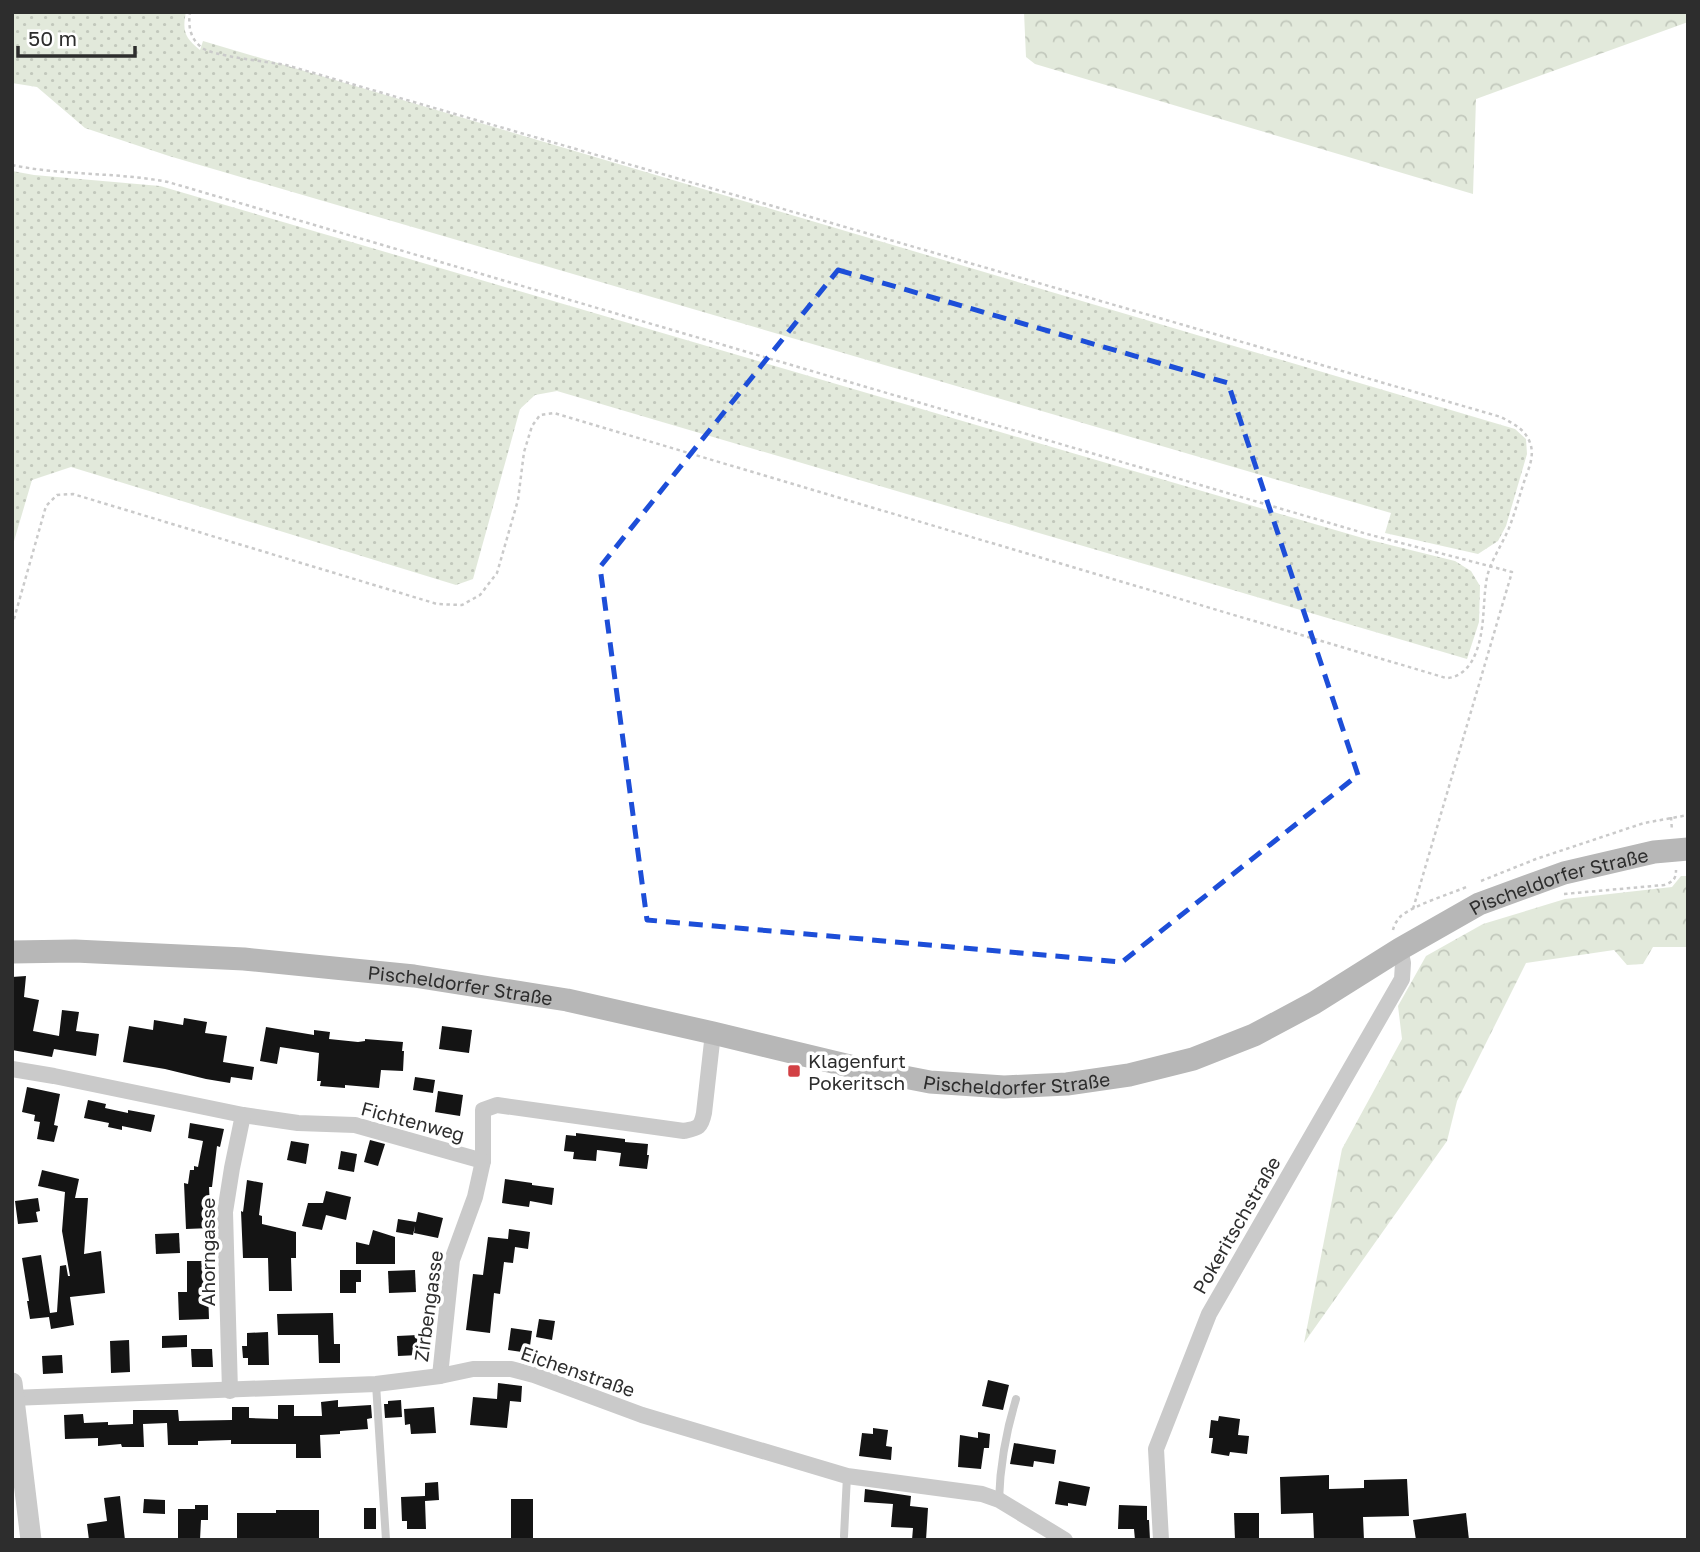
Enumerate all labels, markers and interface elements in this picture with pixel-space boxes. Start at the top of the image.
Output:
scale bar [18,14,135,58]
text: 50 m [28,25,77,51]
street label: Pischeldorfer Straße [1464,842,1650,919]
street label: Pischeldorfer Straße [367,960,554,1009]
place label: Klagenfurt Pokeritsch [808,1049,906,1094]
marker: Klagenfurt Pokeritsch [786,1063,802,1079]
street label: Pischeldorfer Straße [921,1066,1111,1099]
street label: Fichtenweg [359,1096,467,1146]
street label: Pokeritschstraße [1187,1152,1285,1298]
street label: Ahorngasse [196,1198,219,1306]
street label: Zirbengasse [409,1249,447,1363]
street label: Eichenstraße [518,1341,638,1401]

